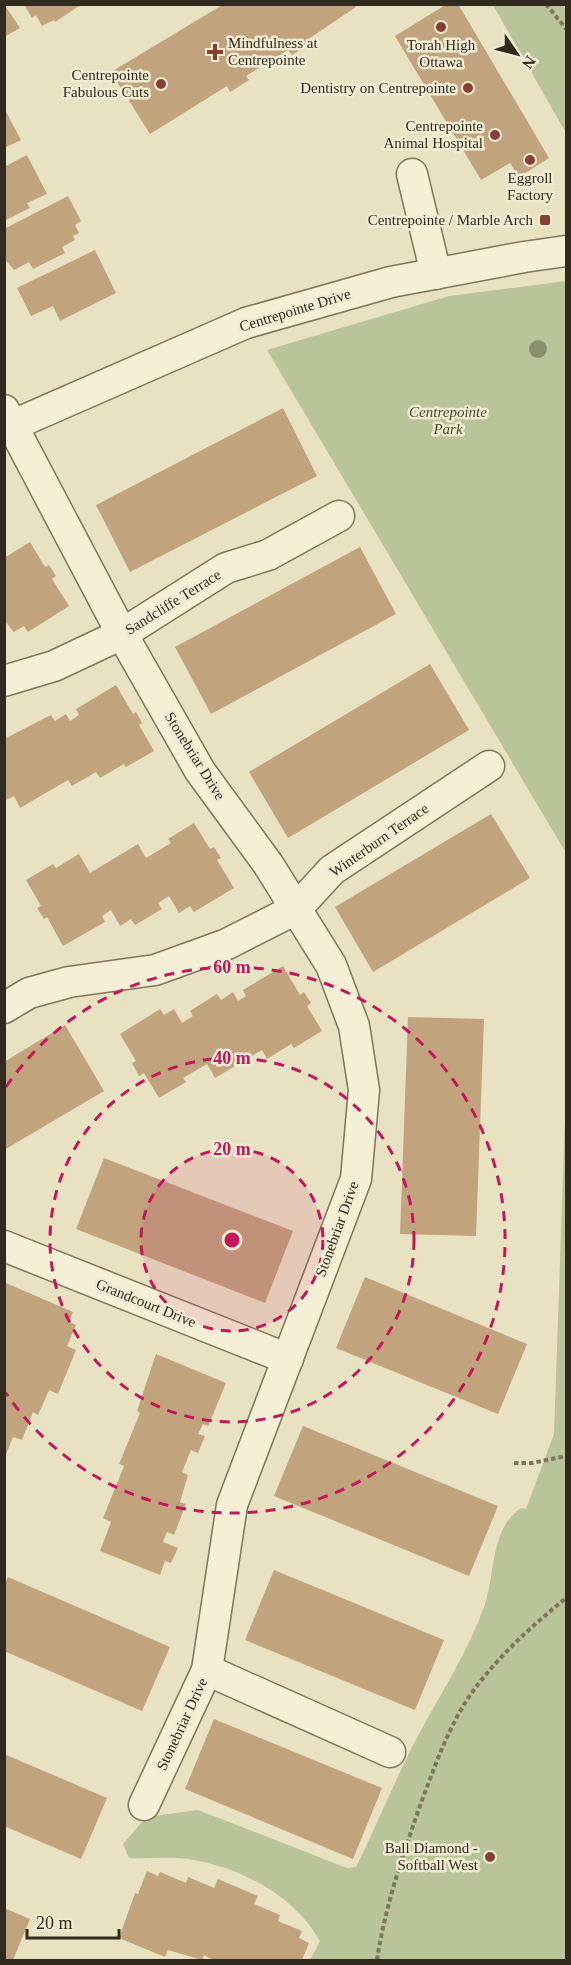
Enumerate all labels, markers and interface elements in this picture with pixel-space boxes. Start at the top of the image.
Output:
marker: Torah High Ottawa [434,20,448,34]
north arrow [487,24,547,84]
place label: Mindfulness at Centrepointe [228,35,318,68]
place label: Torah High Ottawa [407,37,476,70]
marker: Mindfulness at Centrepointe [206,43,224,61]
text: N [518,53,539,72]
place label: Centrepointe Fabulous Cuts [63,67,149,100]
marker: Centrepointe Fabulous Cuts [154,77,168,91]
place label: Dentistry on Centrepointe [300,80,456,96]
marker: Dentistry on Centrepointe [461,81,475,95]
place label: Centrepointe Animal Hospital [383,118,483,151]
marker: Centrepointe Animal Hospital [488,128,502,142]
marker: Eggroll Factory [523,153,537,167]
place label: Eggroll Factory [507,170,553,203]
place label: Centrepointe / Marble Arch [368,212,533,228]
marker: Centrepointe / Marble Arch [538,213,552,227]
street label: Centrepointe Drive [237,285,353,335]
park label: Centrepointe Park [409,404,487,437]
street label: Sandcliffe Terrace [122,566,224,638]
street label: Stonebriar Drive [162,709,229,803]
street label: Winterburn Terrace [327,800,432,880]
text: 60 m [213,957,251,977]
text: 40 m [213,1048,251,1068]
text: 20 m [213,1139,251,1159]
street label: Stonebriar Drive [312,1179,362,1279]
centre of rings [222,1230,242,1250]
street label: Grandcourt Drive [94,1276,199,1330]
street label: Stonebriar Drive [154,1675,211,1773]
place label: Ball Diamond - Softball West [385,1840,479,1873]
marker: Ball Diamond - Softball West [483,1850,497,1864]
scale bar [27,1902,118,1940]
text: 20 m [36,1913,73,1933]

